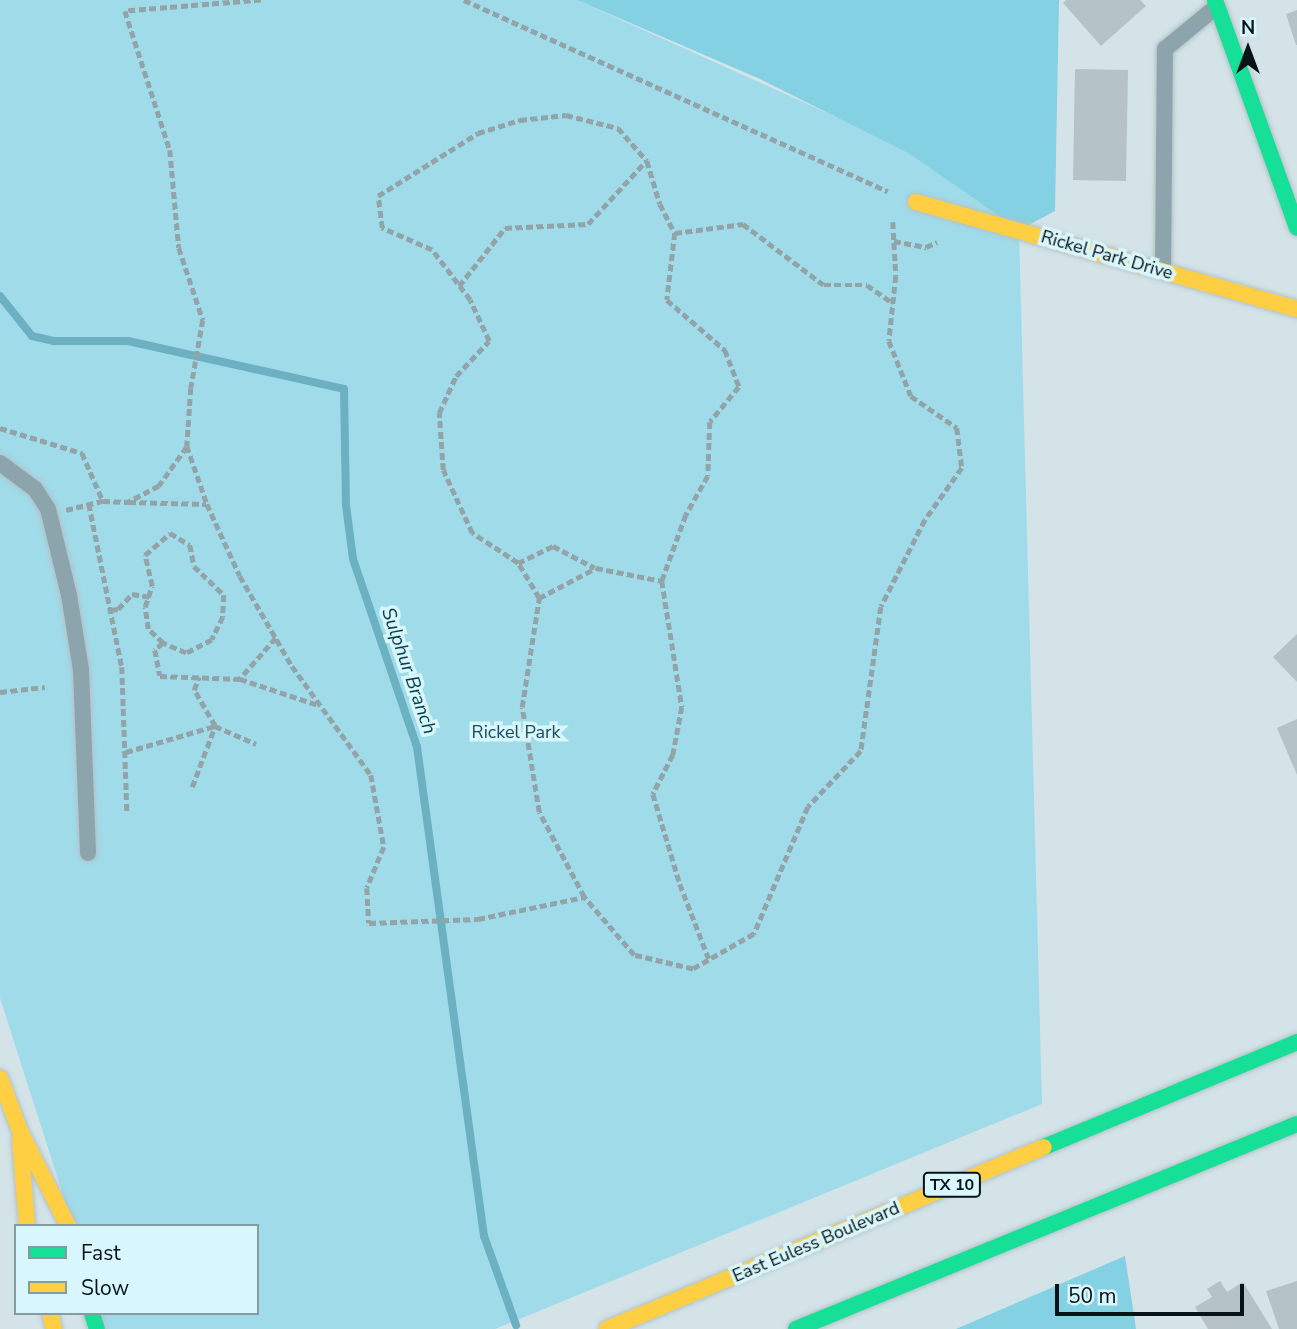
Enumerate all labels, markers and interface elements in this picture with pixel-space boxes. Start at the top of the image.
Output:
north arrow [1213,14,1283,84]
text: N [1241,15,1255,41]
street label: Rickel Park Drive [1039,226,1175,284]
water label: Sulphur Branch [376,605,440,737]
park label: Rickel Park [472,721,560,743]
road number: TX 10 [922,1172,982,1198]
street label: East Euless Boulevard [729,1197,903,1287]
legend [14,1224,259,1315]
text: Fast [81,1239,121,1267]
scale bar [1059,1270,1248,1314]
text: Slow [81,1274,129,1302]
text: 50 m [1068,1282,1117,1310]

